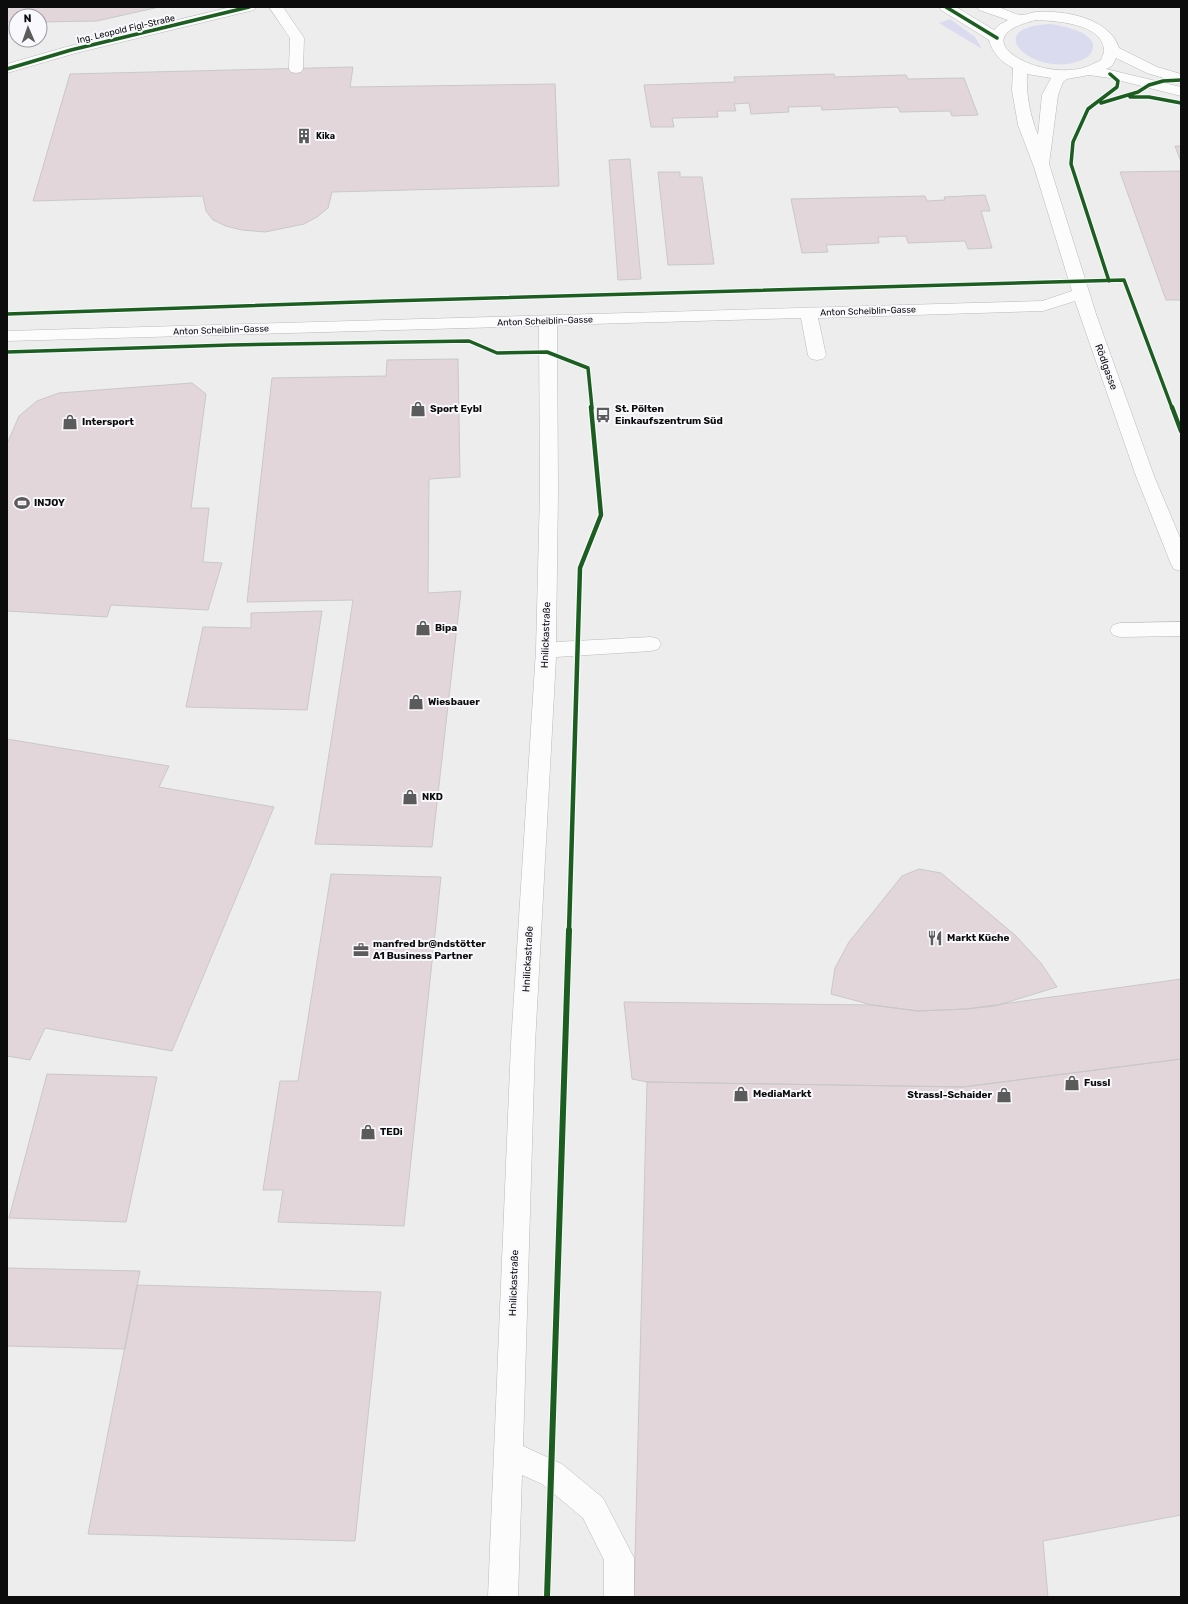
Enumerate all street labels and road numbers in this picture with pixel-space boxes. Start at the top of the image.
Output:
street label: Ing. Leopold Figl-Straße [76,13,176,45]
street label: Anton Scheiblin-Gasse [820,304,916,318]
street label: Anton Scheiblin-Gasse [497,314,593,328]
street label: Anton Scheiblin-Gasse [173,323,269,337]
street label: Rödlgasse [1092,342,1120,392]
street label: Hnilickastraße [539,601,553,668]
street label: Hnilickastraße [520,925,536,992]
street label: Hnilickastraße [507,1249,521,1316]

